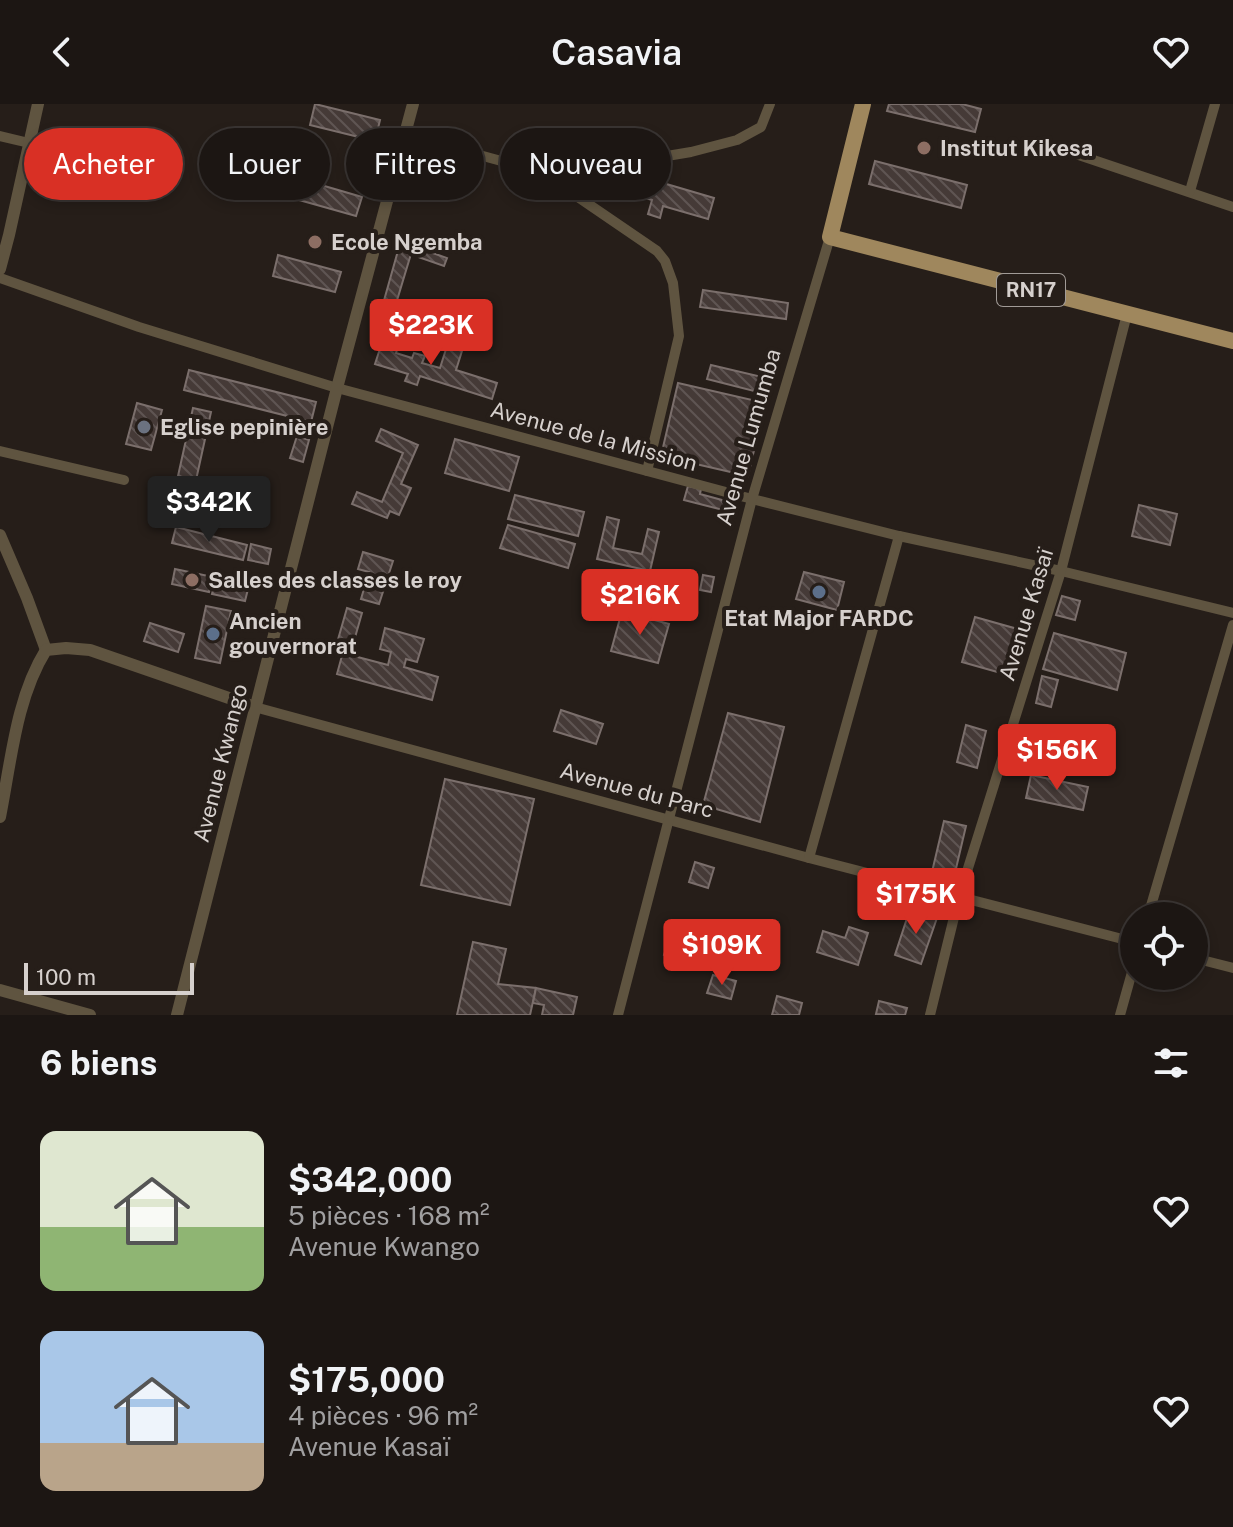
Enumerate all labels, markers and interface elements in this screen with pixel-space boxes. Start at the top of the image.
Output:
icon: back [40,30,84,74]
icon: heart [1149,30,1193,74]
text: Casavia [551,31,682,73]
chip: Acheter [24,128,183,200]
chip: Louer [199,128,330,200]
chip: Filtres [346,128,484,200]
chip: Nouveau [500,128,671,200]
place label: Institut Kikesa [940,135,1093,161]
marker: Institut Kikesa [915,139,933,157]
place label: Ecole Ngemba [331,229,483,255]
marker: Ecole Ngemba [306,233,324,251]
road number: RN17 [997,274,1065,306]
pin: $223K [375,299,487,367]
text: $223K [388,309,474,340]
street label: Avenue Lumumba [710,346,786,528]
street label: Avenue de la Mission [488,396,700,476]
place label: Eglise pepinière [160,414,328,440]
marker: Eglise pepinière [135,418,153,436]
pin: $342K [153,476,265,544]
text: $342K [165,486,253,517]
street label: Avenue Kasaï [993,544,1059,684]
place label: Salles des classes le roy [208,567,462,593]
pin: $216K [584,569,696,637]
marker: Salles des classes le roy [183,571,201,589]
text: $216K [599,579,681,610]
marker: Etat Major FARDC [810,583,828,601]
place label: Etat Major FARDC [724,605,914,631]
place label: Ancien gouvernorat [229,608,357,659]
marker: Ancien gouvernorat [204,625,222,643]
street label: Avenue Kwango [188,681,252,845]
pin: $156K [1001,724,1113,792]
text: $156K [1016,734,1098,765]
street label: Avenue du Parc [557,757,717,823]
pin: $175K [860,868,972,936]
text: $175K [875,878,957,909]
map controls [1120,902,1208,990]
button: locate [1120,902,1208,990]
pin: $109K [666,919,778,987]
text: $109K [681,929,763,960]
scale bar [24,959,194,995]
text: 100 m [36,964,96,990]
icon: filters [1149,1041,1193,1085]
text: 6 biens [40,1043,157,1083]
text: $342,000 [288,1160,452,1200]
icon: home [104,1163,200,1259]
icon: heart [1149,1189,1193,1233]
text: 5 pièces · 168 m² [288,1200,490,1231]
text: Avenue Kwango [288,1231,480,1262]
text: $175,000 [288,1360,445,1400]
icon: home [104,1363,200,1459]
icon: heart [1149,1389,1193,1433]
text: 4 pièces · 96 m² [288,1400,478,1431]
text: Avenue Kasaï [288,1431,451,1462]

